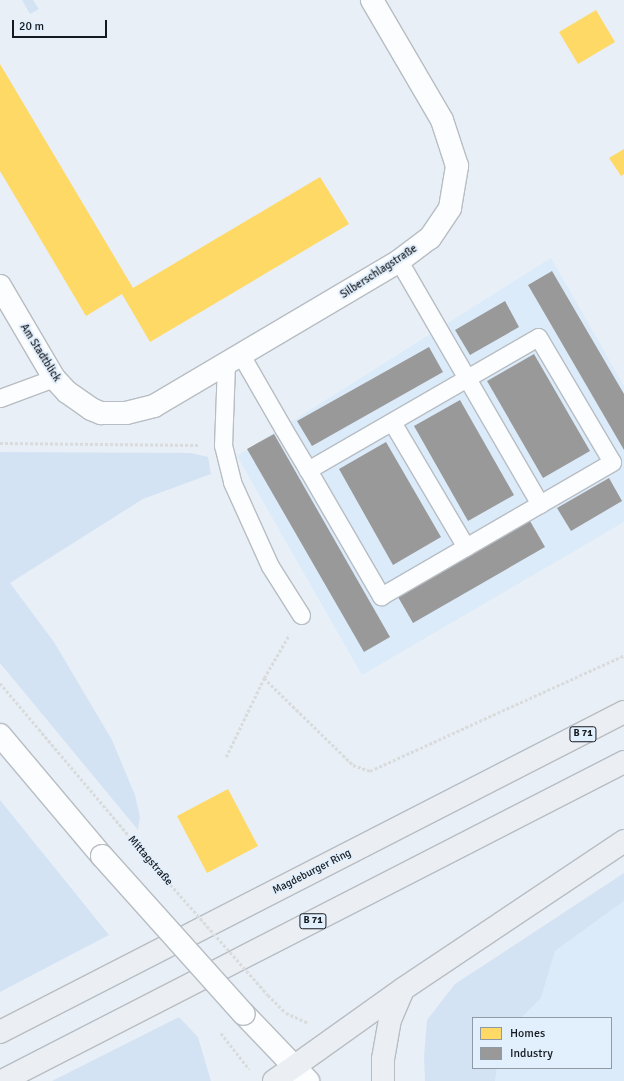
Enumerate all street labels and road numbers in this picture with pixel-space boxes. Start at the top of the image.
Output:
street label: Silberschlagstraße [338,242,420,302]
street label: Am Stadtblick [17,322,63,384]
road number: B 71 [569,726,597,742]
street label: Mittagstraße [125,833,175,889]
street label: Magdeburger Ring [270,846,354,898]
road number: B 71 [299,913,327,929]

